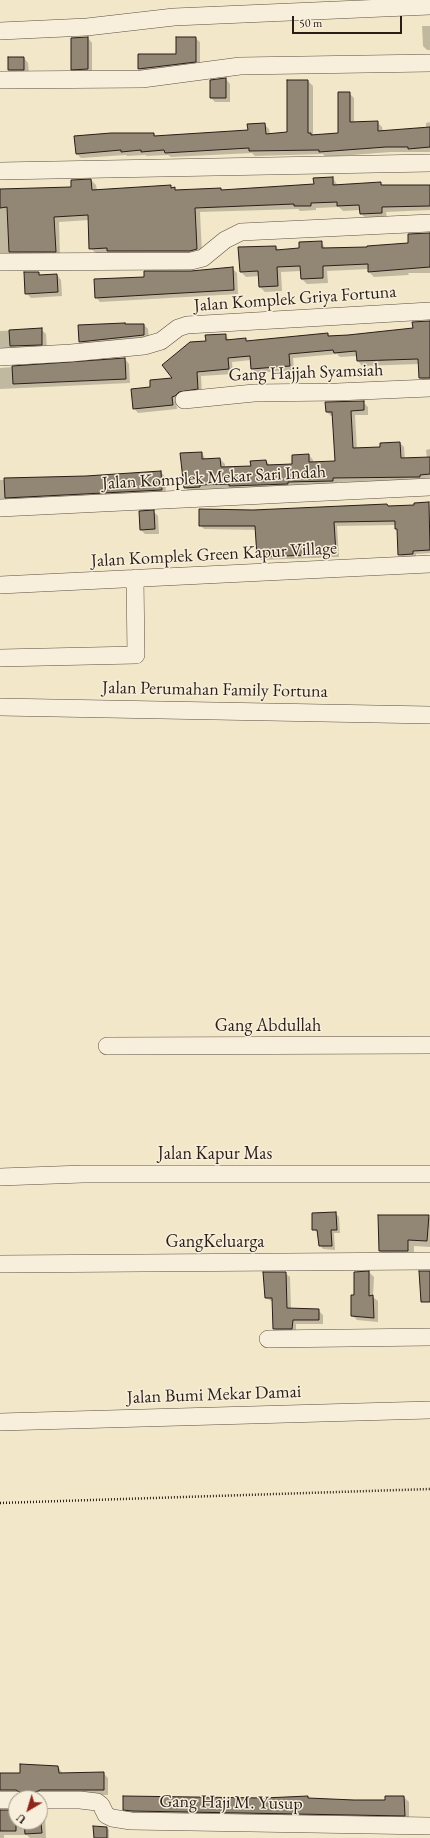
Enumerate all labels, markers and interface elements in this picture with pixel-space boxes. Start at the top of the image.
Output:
scale bar [294,8,404,34]
text: 50 m [299,15,322,31]
street label: Jalan Komplek Griya Fortuna [193,281,397,317]
street label: Gang Hajjah Syamsiah [228,360,384,386]
street label: Jalan Komplek Mekar Sari Indah [101,461,327,495]
street label: Jalan Komplek Green Kapur Village [90,538,338,572]
street label: Jalan Perumahan Family Fortuna [102,677,328,703]
street label: Gang Abdullah [215,1015,321,1037]
street label: Jalan Kapur Mas [158,1143,272,1165]
street label: GangKeluarga [166,1231,264,1253]
street label: Jalan Bumi Mekar Damai [126,1381,302,1409]
north arrow [8,1790,48,1830]
street label: Gang Haji M. Yusup [159,1791,303,1815]
text: U [14,1811,29,1827]

